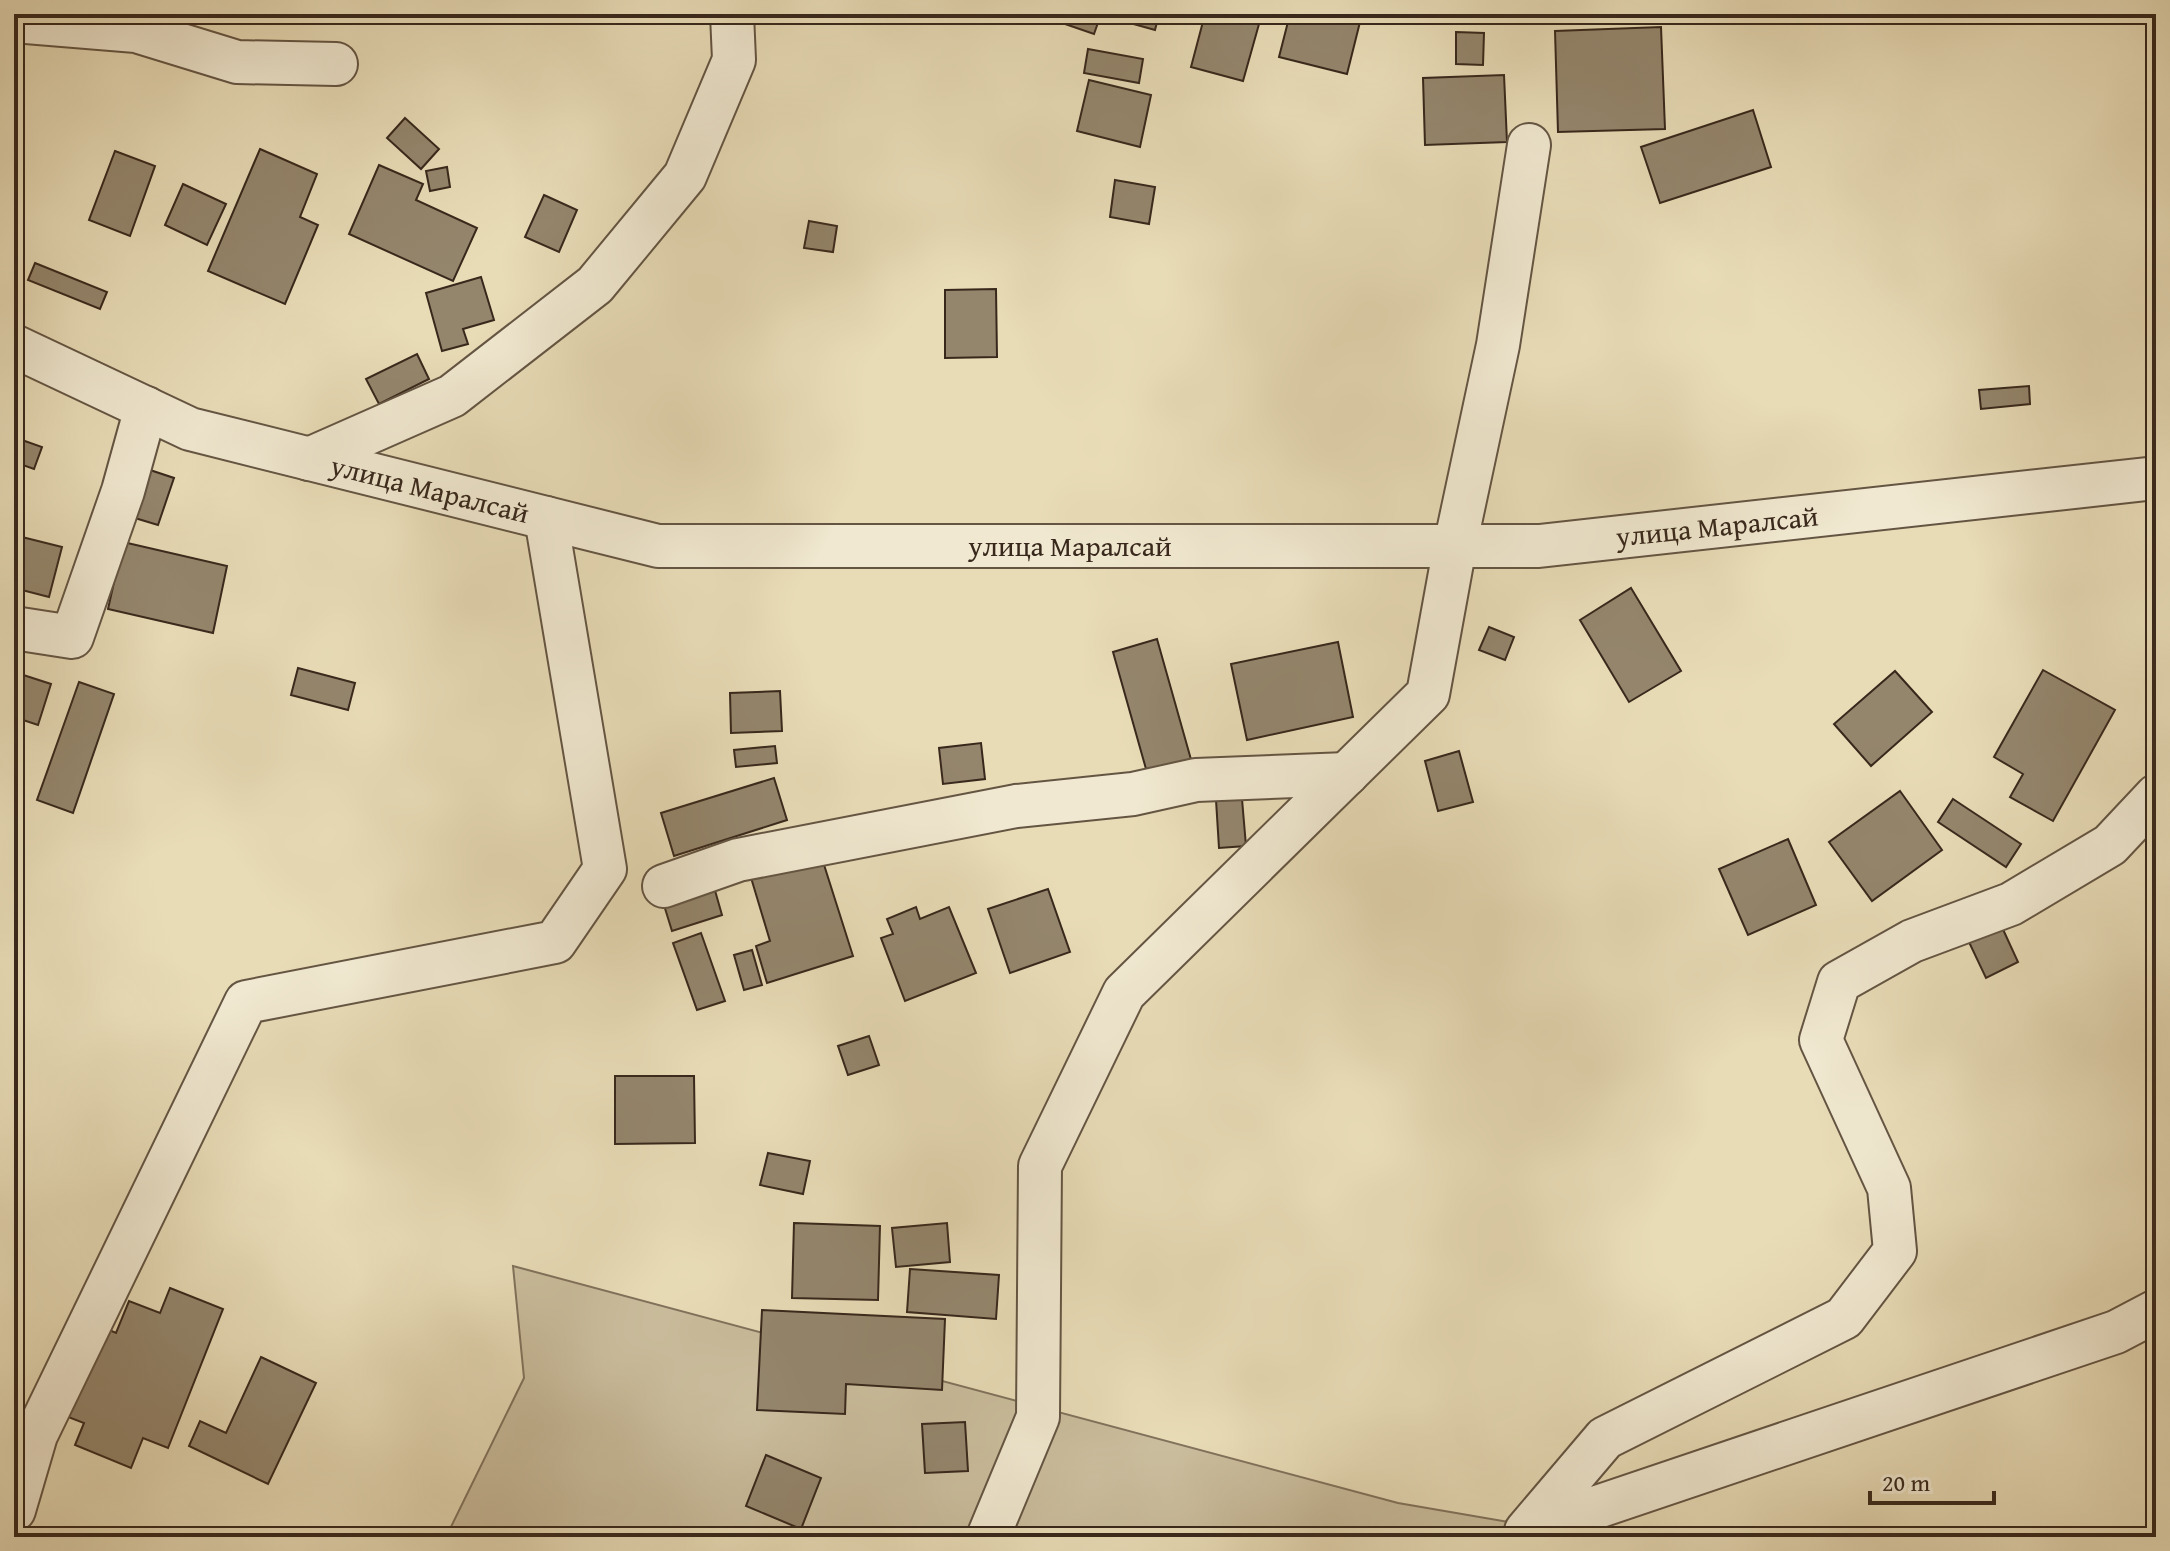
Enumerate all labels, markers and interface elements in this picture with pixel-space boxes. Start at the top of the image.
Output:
street label: улица Маралсай [326,444,534,533]
street label: улица Маралсай [1613,494,1820,557]
street label: улица Маралсай [967,525,1172,566]
scale bar [1870,1455,1994,1505]
text: 20 m [1882,1465,1930,1500]

